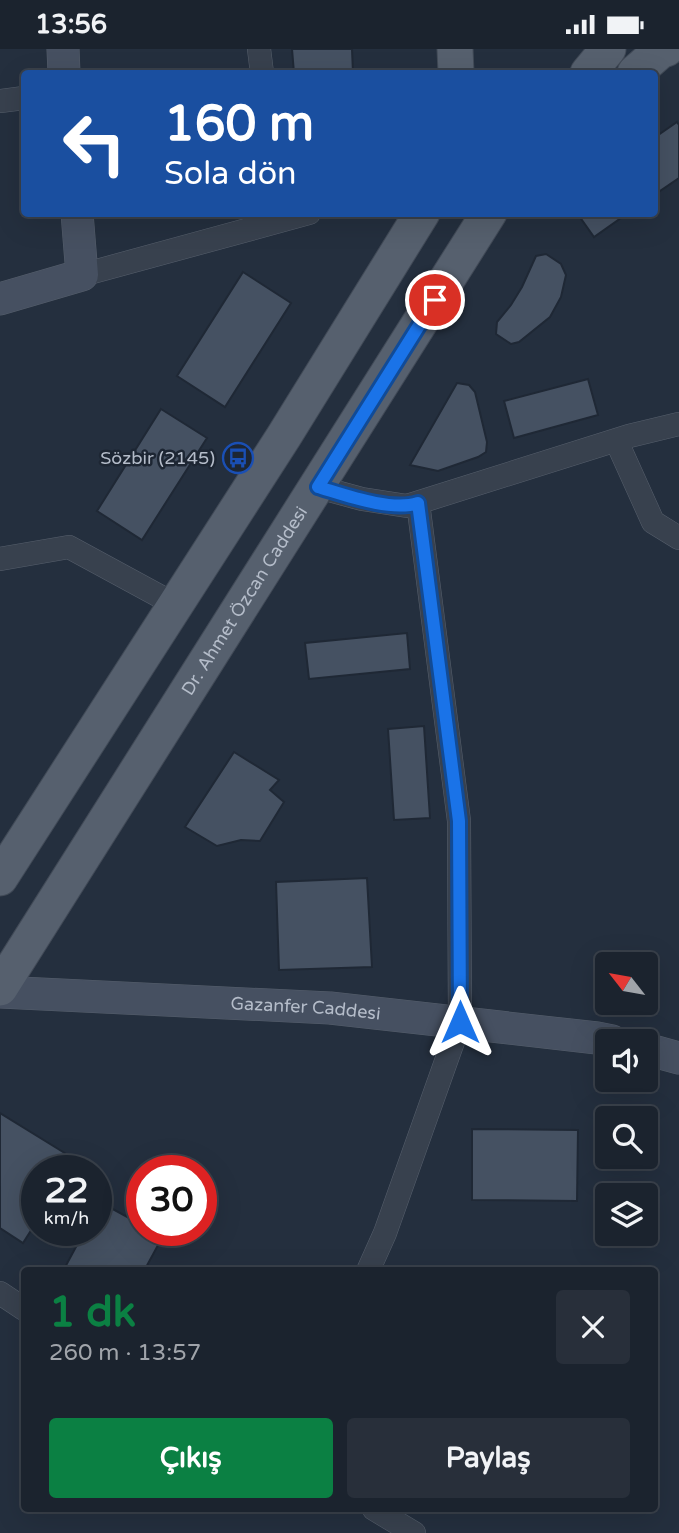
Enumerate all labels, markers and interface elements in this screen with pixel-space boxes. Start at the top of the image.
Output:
text: 13:56 [35,9,107,40]
text: 160 m [164,95,314,154]
icon: left [49,98,140,189]
text: Sola dön [164,155,297,193]
pin [405,270,465,330]
icon: arrive [416,281,454,319]
bus stop icon: Sözbir (2145) [221,441,255,475]
place label: Sözbir (2145) [100,447,215,469]
street label: Dr. Ahmet Özcan Caddesi [177,502,312,699]
north arrow [595,952,658,1015]
map controls [595,952,658,1246]
position arrow [423,985,497,1059]
street label: Gazanfer Caddesi [230,992,382,1025]
button: sound [595,1029,658,1092]
button: search [595,1106,658,1169]
speed limit sign: 30 [126,1155,217,1246]
text: 22 [45,1170,88,1212]
button: layers [595,1183,658,1246]
text: km/h [44,1207,89,1229]
text: 1 dk [49,1287,136,1338]
button: close [556,1290,630,1364]
text: 260 m · 13:57 [49,1339,201,1367]
button: Çıkış [49,1418,333,1498]
button: Paylaş [347,1418,630,1498]

